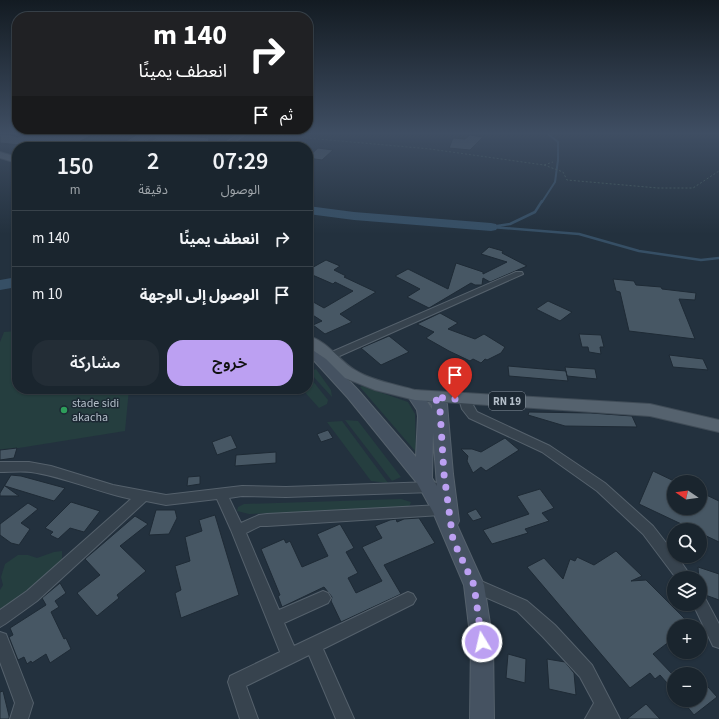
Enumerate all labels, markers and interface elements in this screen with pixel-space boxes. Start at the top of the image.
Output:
text: 140 m [153,15,227,55]
icon: right [241,28,293,80]
text: انعطف يمينًا [138,59,227,84]
icon: arrive [250,104,272,126]
text: ثم [280,105,293,126]
text: 2 [147,144,159,179]
text: 07:29 [213,144,268,179]
text: 150 [57,149,94,184]
text: m [70,181,81,199]
text: دقيقة [138,181,168,199]
text: الوصول [221,181,260,199]
text: 140 m [32,228,70,249]
icon: right [271,228,293,250]
text: انعطف يمينًا [179,229,259,250]
text: 10 m [32,284,62,305]
icon: arrive [271,284,293,306]
text: الوصول إلى الوجهة [140,285,259,306]
button: مشاركة [32,340,159,386]
button: خروج [167,340,293,386]
pin [438,358,472,399]
icon: arrive [444,364,466,386]
road number: RN 19 [489,392,525,410]
place label: stade sidi akacha [72,395,119,426]
marker: stade sidi akacha [59,405,69,415]
north arrow [667,475,707,515]
map controls [667,475,707,707]
button: search [667,523,707,563]
button: layers [667,571,707,611]
button: + [667,619,707,659]
position arrow [461,621,503,663]
button: − [667,667,707,707]

